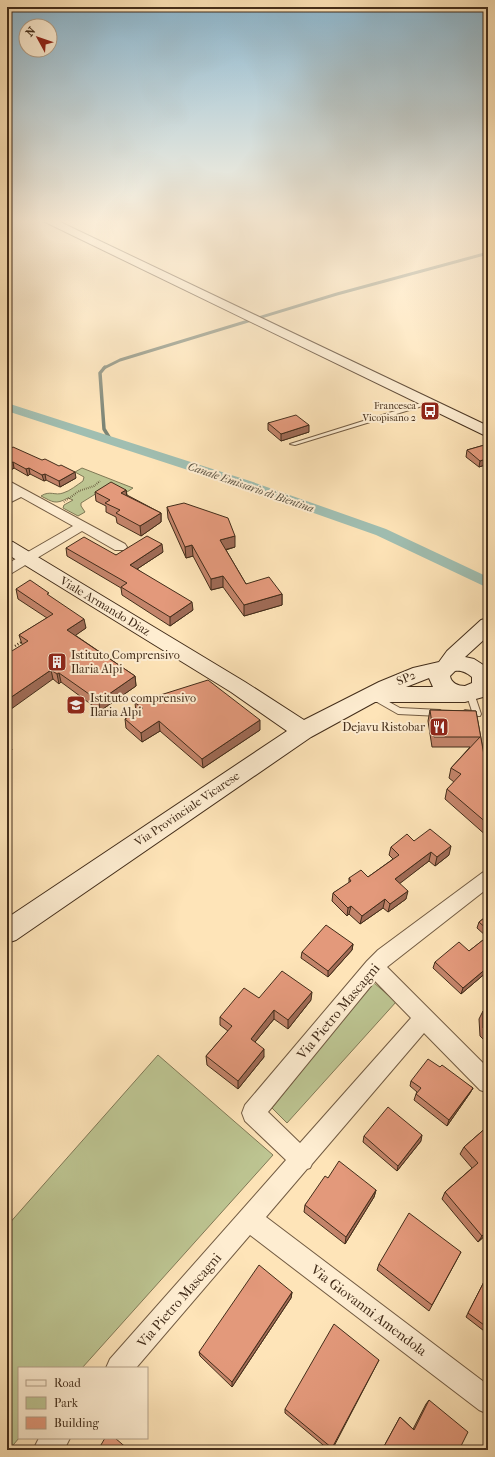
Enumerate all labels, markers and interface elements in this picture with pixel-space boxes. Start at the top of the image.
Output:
north arrow [18,18,58,58]
text: N [23,24,39,39]
place label: Francesca Vicopisano 2 [361,400,416,424]
bus stop icon: Francesca Vicopisano 2 [419,400,441,422]
water label: Canale Emissario di Bientina [186,460,316,515]
street label: Viale Armando Diaz [57,573,153,639]
place label: Istituto Comprensivo Ilaria Alpi [71,648,180,676]
building icon: Istituto Comprensivo Ilaria Alpi [46,651,68,673]
street label: SP2 [394,668,418,688]
place label: Istituto comprensivo Ilaria Alpi [90,691,196,719]
school or university icon: Istituto comprensivo Ilaria Alpi [65,694,87,716]
restaurant icon: Dejavu Ristobar [428,716,450,738]
place label: Dejavu Ristobar [342,720,426,734]
street label: Via Provinciale Vicarese [131,769,242,850]
street label: Via Pietro Mascagni [293,960,383,1064]
street label: Via Pietro Mascagni [133,1249,225,1352]
street label: Via Giovanni Amendola [307,1261,430,1360]
legend [18,1367,148,1439]
text: Road [54,1376,81,1390]
text: Park [54,1396,79,1410]
text: Building [54,1416,99,1430]

